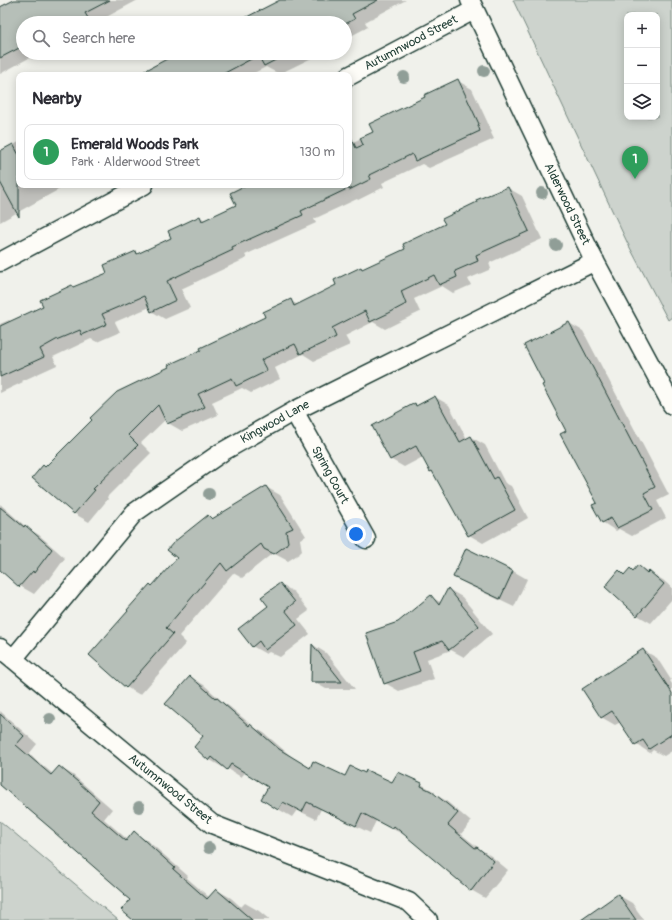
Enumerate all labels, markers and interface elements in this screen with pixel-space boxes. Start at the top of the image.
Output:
street label: Autumnwood Street [362,12,460,74]
map controls [624,12,660,120]
button: + [624,12,660,48]
search box [16,16,352,60]
icon: search [30,27,52,49]
text: Search here [62,29,135,48]
button: − [624,48,660,84]
button: layers [624,84,660,120]
text: Nearby [32,88,81,109]
text: Emerald Woods Park [71,135,199,154]
text: 1 [43,144,49,160]
text: 130 m [299,144,335,160]
pin: 1 [622,146,648,179]
text: Park · Alderwood Street [71,154,200,170]
street label: Alderwood Street [541,161,593,247]
street label: Kingwood Lane [238,397,312,447]
street label: Spring Court [308,444,352,506]
your location [346,524,366,544]
street label: Autumnwood Street [125,751,215,827]

